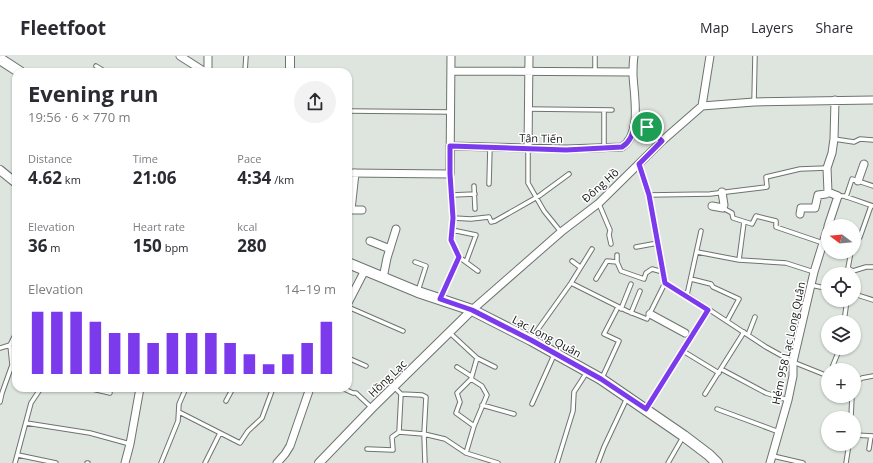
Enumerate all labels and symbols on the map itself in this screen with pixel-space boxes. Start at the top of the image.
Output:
pin [630,110,664,144]
street label: Tân Tiến [519,130,563,146]
street label: Đông Hồ [578,164,622,206]
north arrow [821,219,861,259]
street label: Hẻm 958 Lạc Long Quân [768,280,808,406]
street label: Lạc Long Quân [510,312,584,360]
street label: Hồng Lạc [365,356,409,400]

